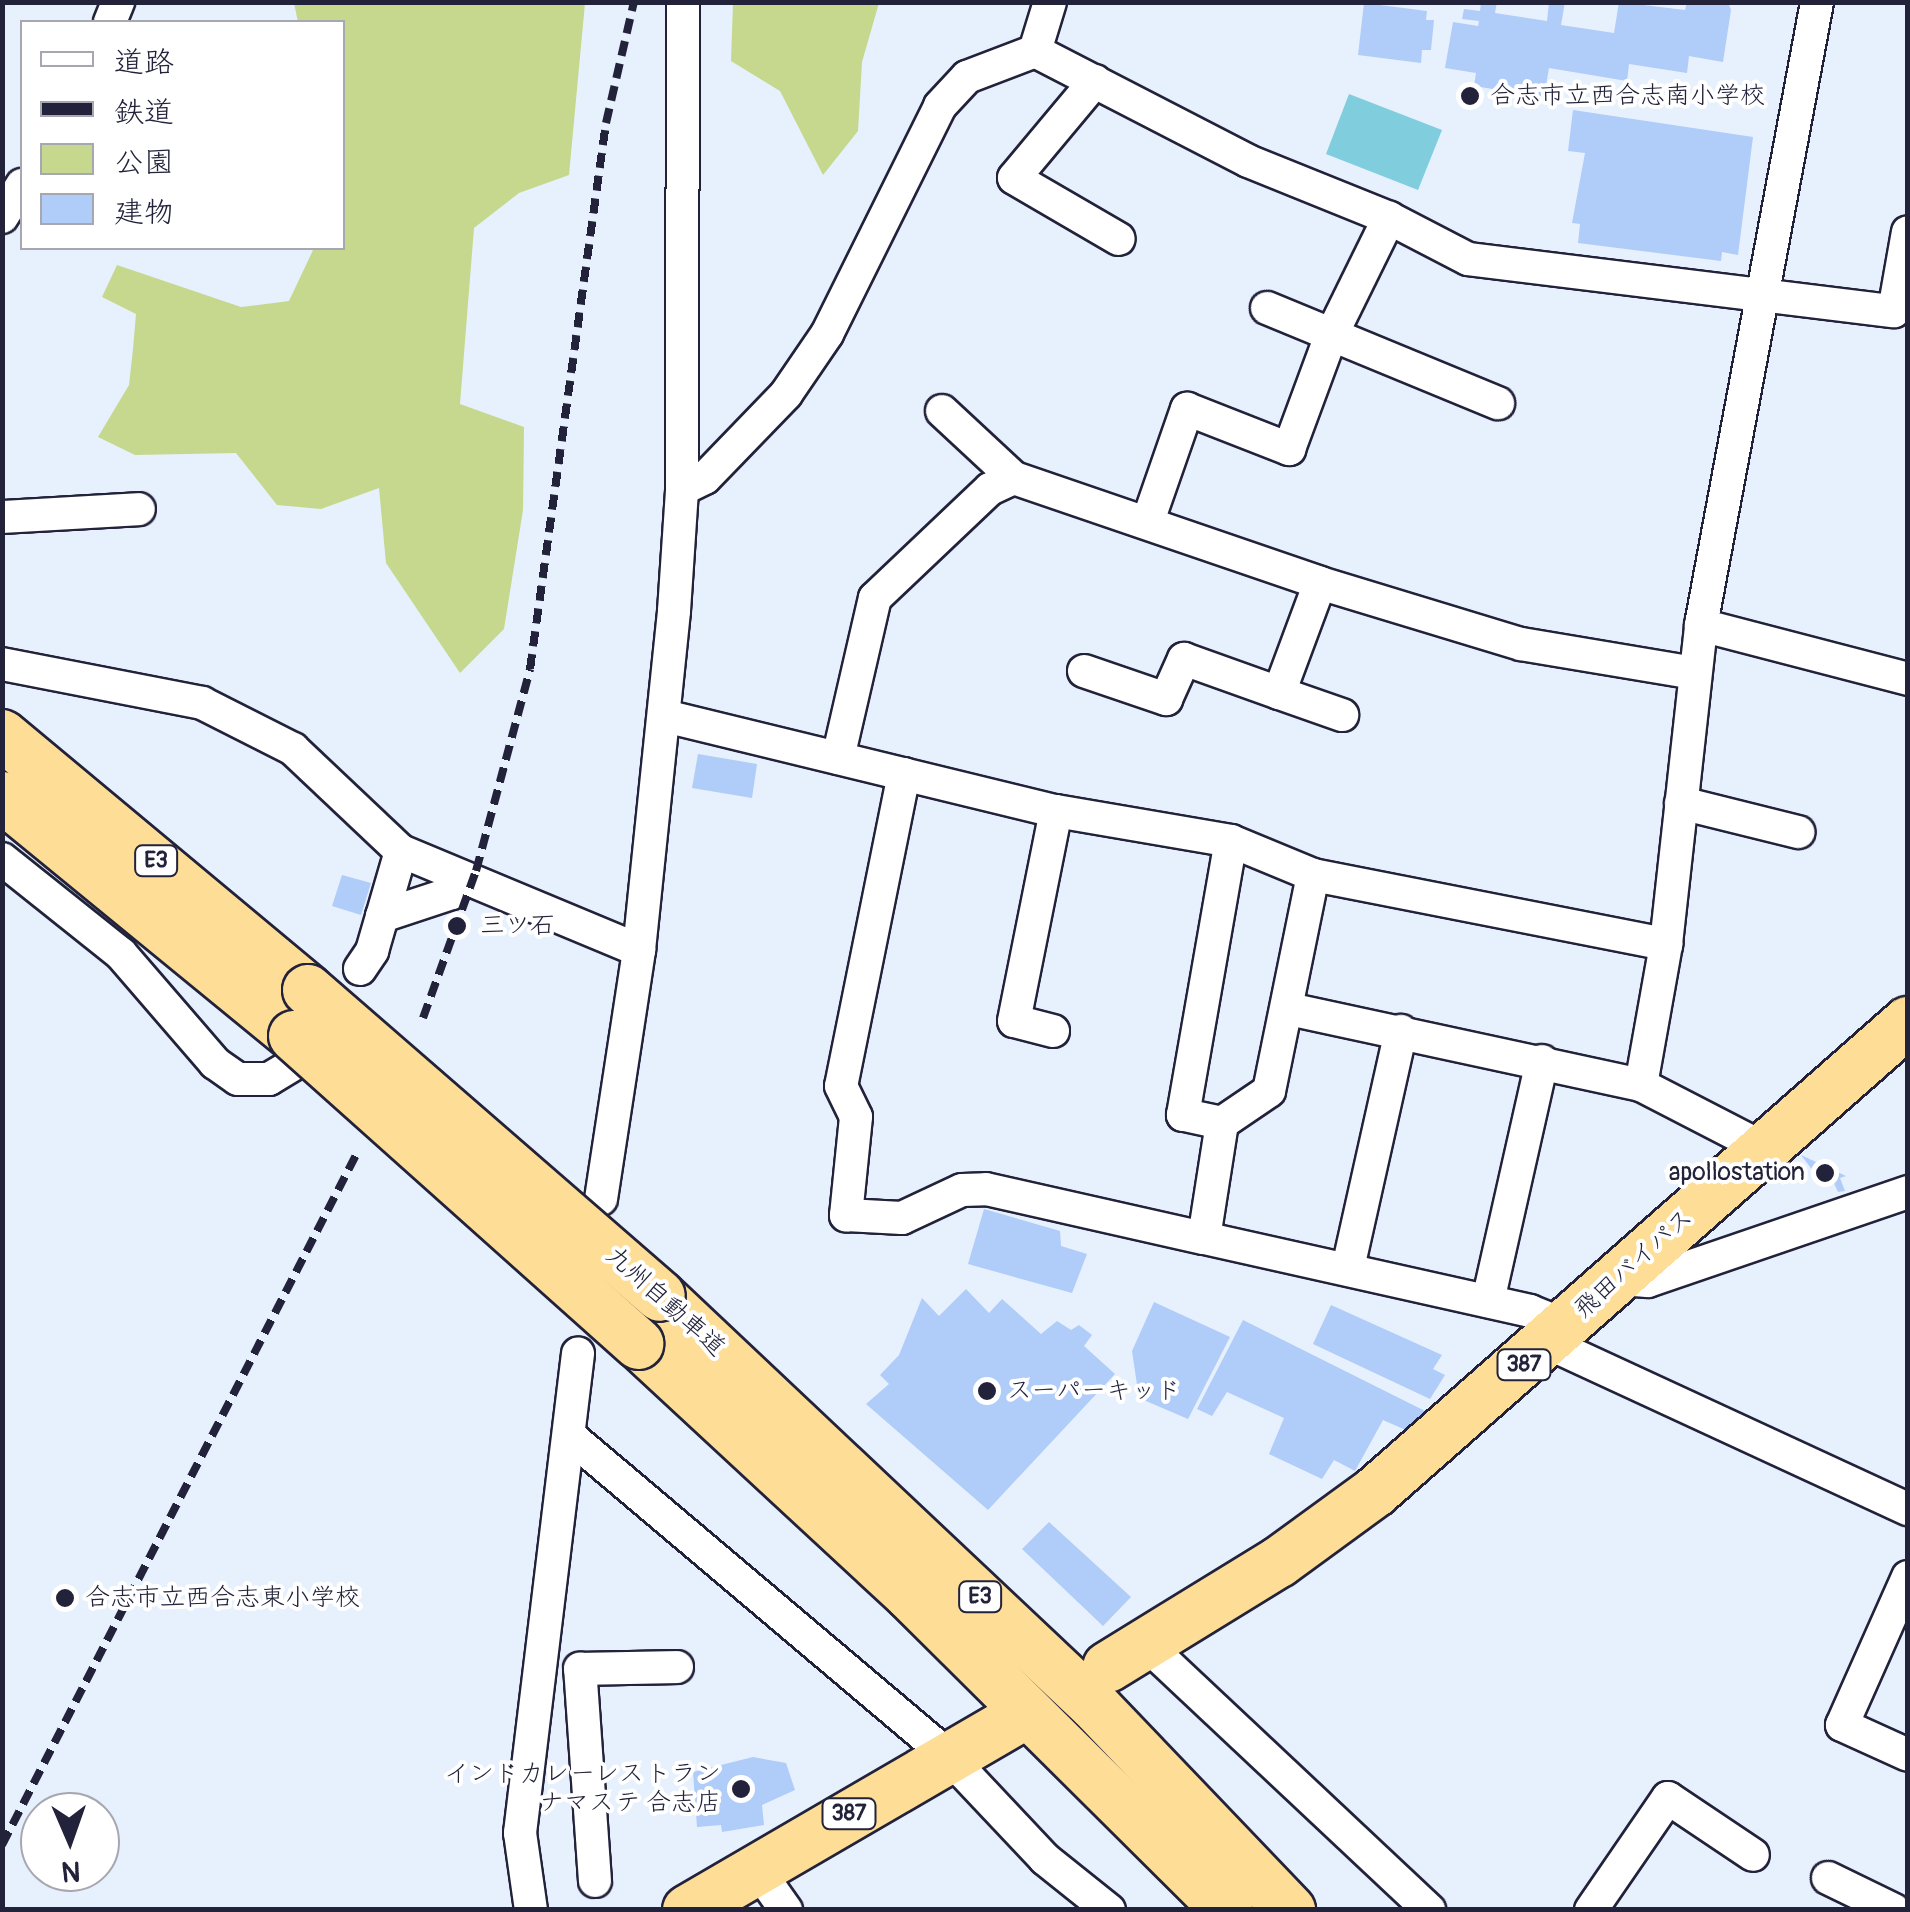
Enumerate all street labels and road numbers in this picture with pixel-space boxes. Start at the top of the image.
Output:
road number: E3 [134,844,178,878]
street label: 飛田バイパス [1568,1203,1700,1325]
street label: 九州自動車道 [599,1241,731,1363]
road number: 387 [1494,1348,1554,1382]
road number: E3 [958,1580,1002,1614]
road number: 387 [819,1797,879,1831]

